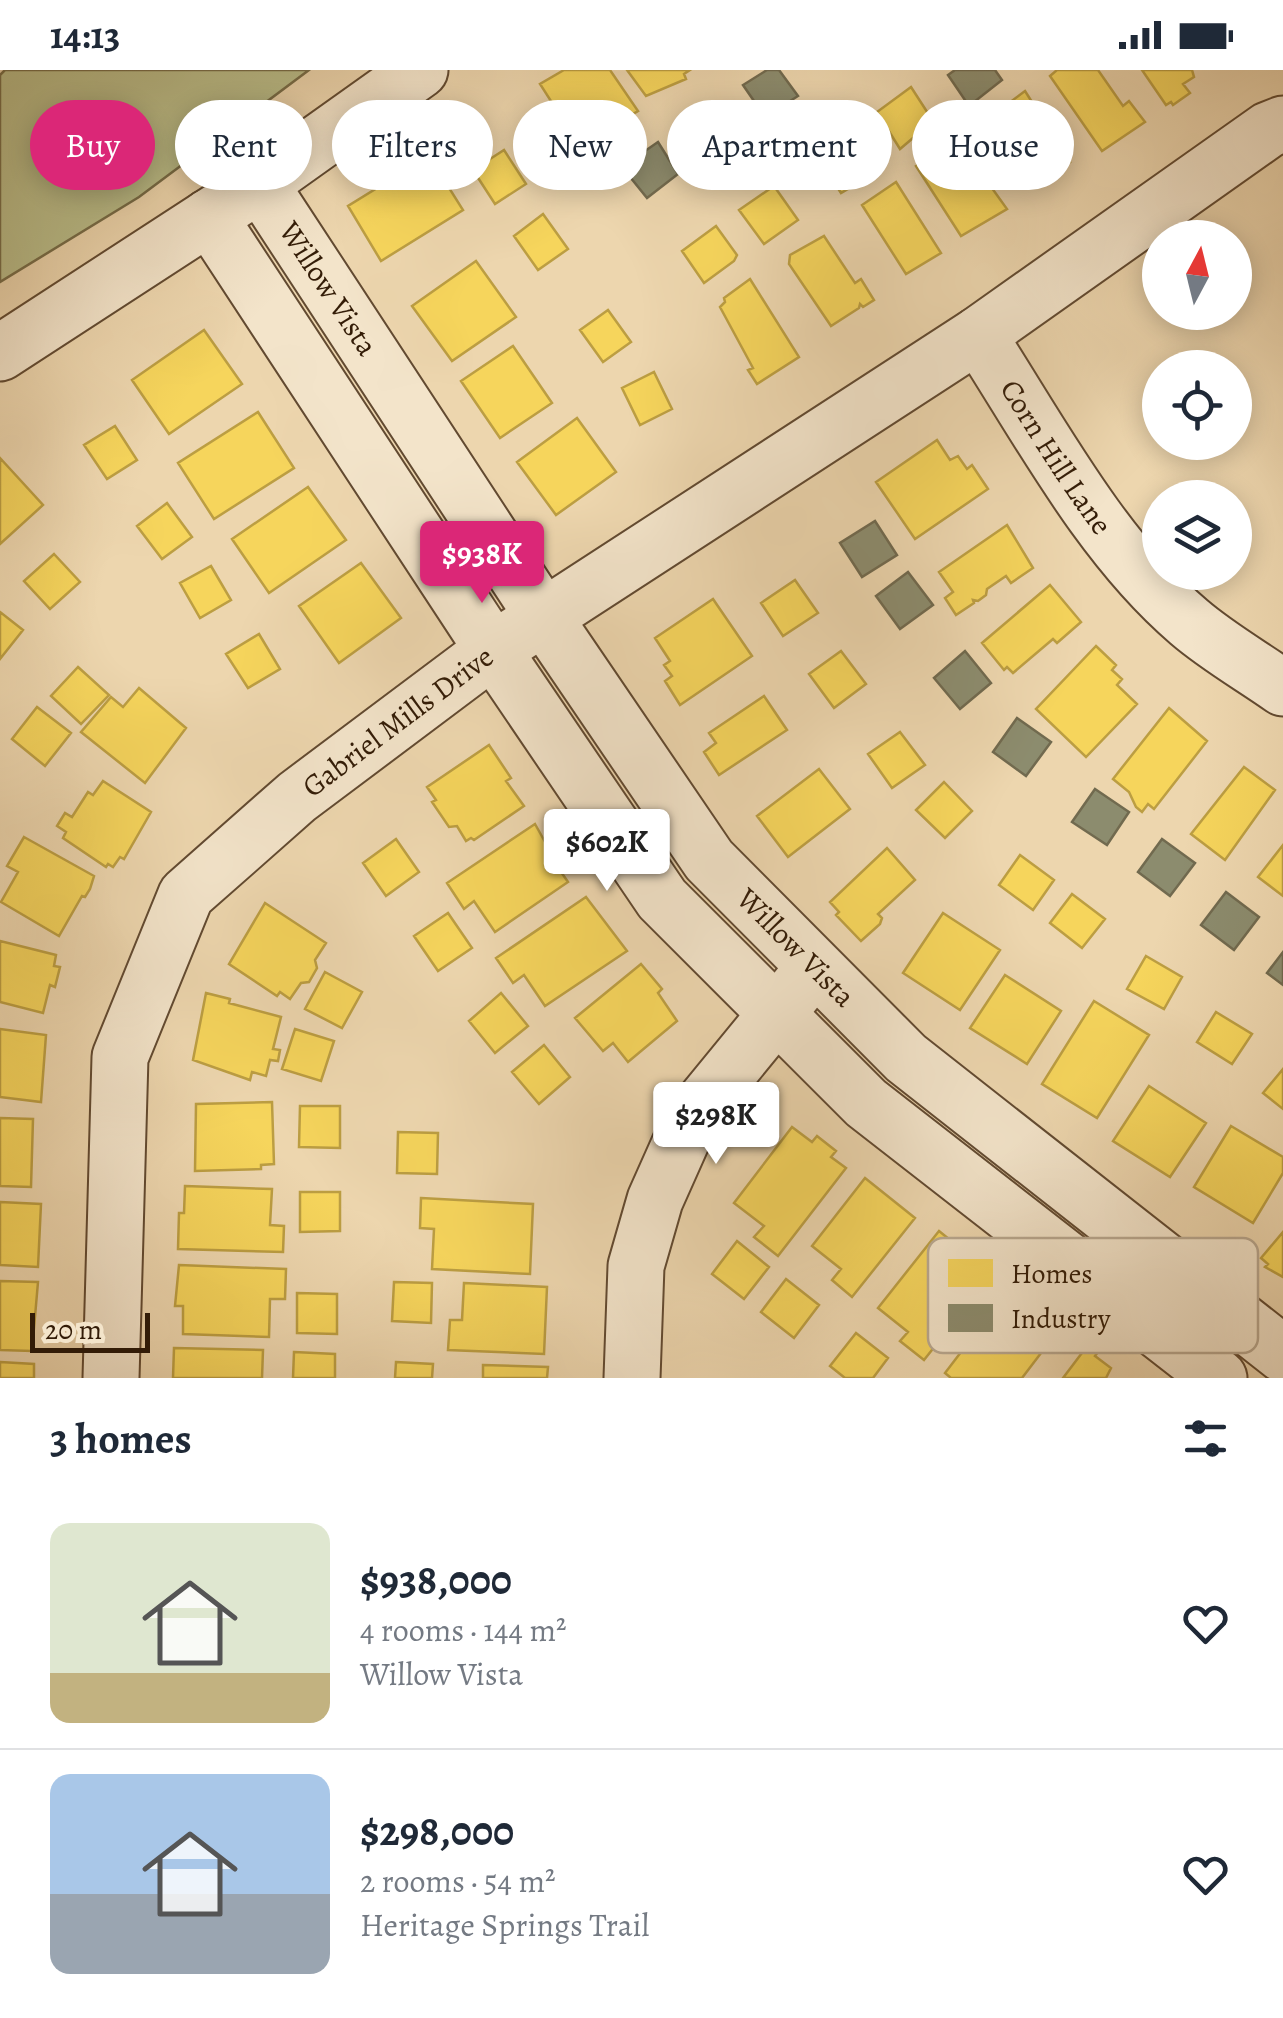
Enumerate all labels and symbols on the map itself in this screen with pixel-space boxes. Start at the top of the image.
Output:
street label: Willow Vista [269,213,387,364]
north arrow [1142,220,1252,330]
street label: Corn Hill Lane [991,372,1121,543]
pin: $938K [412,521,552,606]
street label: Gabriel Mills Drive [294,637,501,806]
pin: $602K [537,809,677,894]
street label: Willow Vista [727,878,864,1016]
pin: $298K [646,1082,786,1167]
legend [928,1238,1258,1353]
text: Homes [1011,1255,1093,1293]
text: Industry [1011,1300,1111,1338]
scale bar [30,1308,150,1352]

